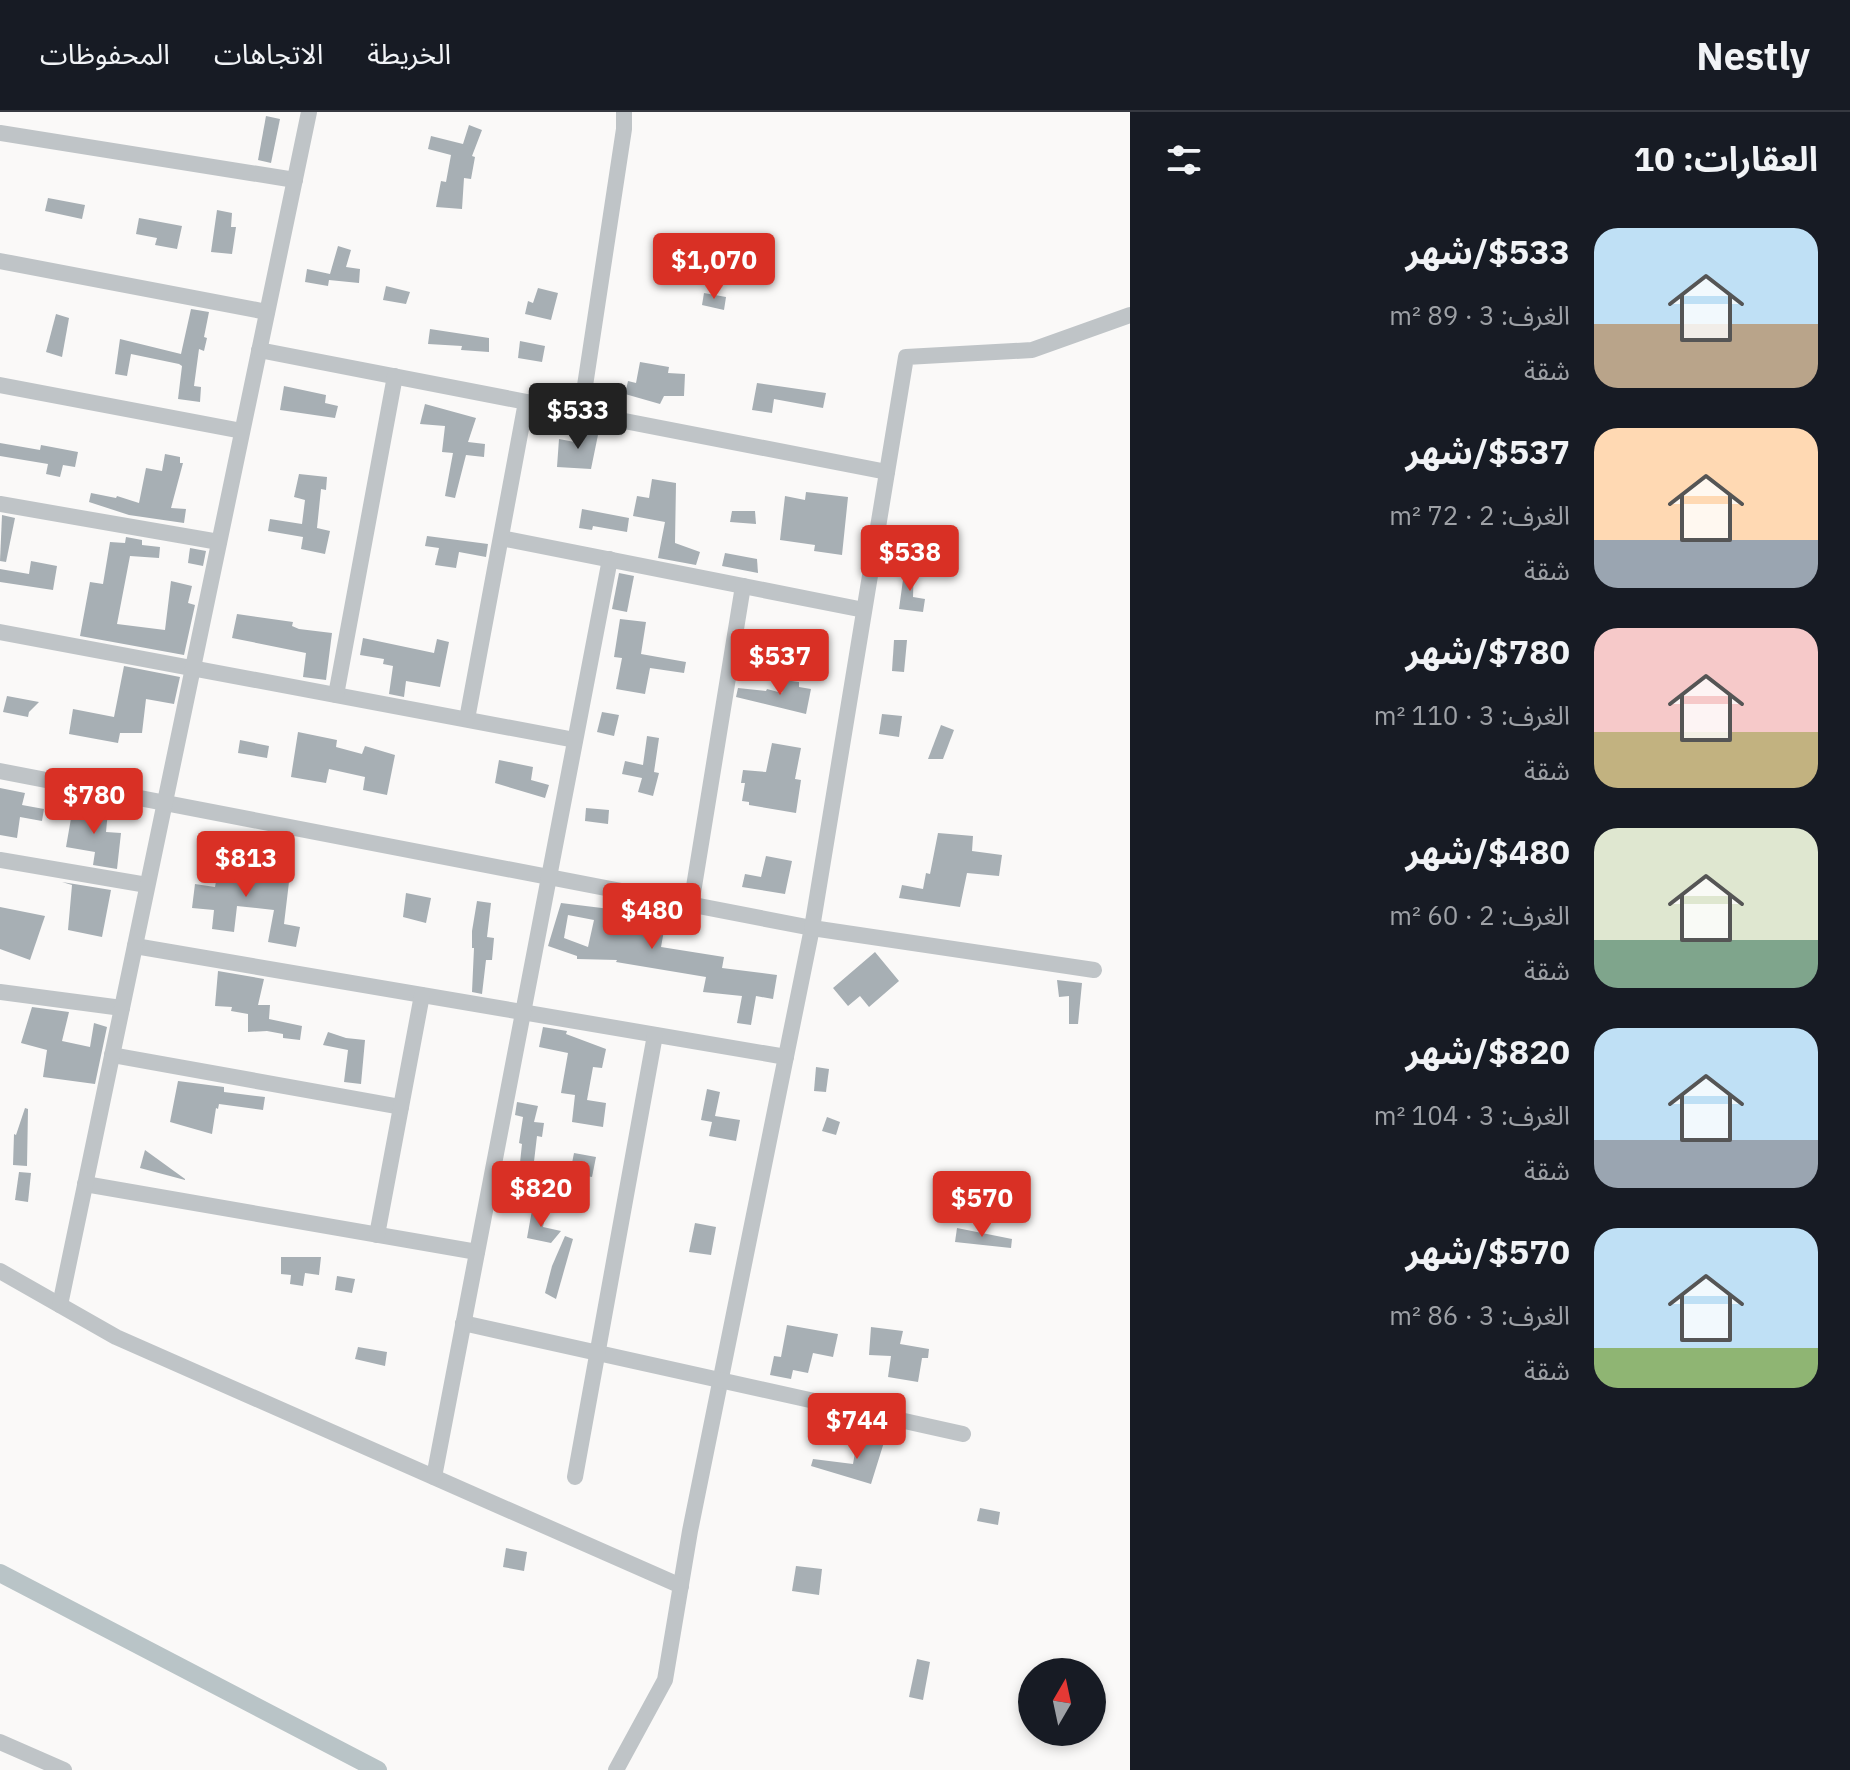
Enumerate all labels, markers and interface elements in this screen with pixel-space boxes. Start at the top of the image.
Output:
text: Nestly [1696,31,1810,80]
text: المحفوظات [40,35,170,72]
text: الاتجاهات [214,35,323,72]
text: الخريطة [367,35,451,72]
text: العقارات: 10 [1634,136,1818,180]
icon: filters [1162,138,1206,182]
text: $533/شهر [1406,229,1570,273]
pin: $1,070 [649,233,779,301]
text: $1,070 [671,242,757,276]
icon: home [1658,260,1754,356]
text: الغرف: 3 · 89 m² [1389,298,1570,332]
text: شقة [1524,353,1570,387]
pin: $533 [531,383,625,451]
text: $533 [547,392,609,426]
text: $537/شهر [1406,429,1570,473]
icon: home [1658,460,1754,556]
text: الغرف: 2 · 72 m² [1389,498,1570,532]
pin: $538 [863,525,957,593]
text: $538 [879,534,941,568]
text: شقة [1524,553,1570,587]
pin: $537 [733,629,827,697]
text: $780/شهر [1406,629,1570,673]
text: $537 [749,638,811,672]
icon: home [1658,660,1754,756]
text: الغرف: 3 · 110 m² [1374,698,1570,732]
text: شقة [1524,753,1570,787]
pin: $780 [47,768,141,836]
text: $780 [63,777,125,811]
text: $480/شهر [1406,829,1570,873]
pin: $813 [199,831,293,899]
text: $813 [215,840,277,874]
icon: home [1658,860,1754,956]
pin: $480 [605,883,699,951]
text: $480 [621,892,683,926]
text: الغرف: 2 · 60 m² [1389,898,1570,932]
text: شقة [1524,953,1570,987]
text: $820/شهر [1406,1029,1570,1073]
icon: home [1658,1060,1754,1156]
text: الغرف: 3 · 104 m² [1374,1098,1570,1132]
text: شقة [1524,1153,1570,1187]
pin: $820 [494,1161,588,1229]
text: $820 [510,1170,572,1204]
pin: $570 [935,1171,1029,1239]
text: $570 [951,1180,1013,1214]
text: $570/شهر [1406,1229,1570,1273]
icon: home [1658,1260,1754,1356]
text: الغرف: 3 · 86 m² [1389,1298,1570,1332]
text: شقة [1524,1353,1570,1387]
pin: $744 [810,1393,904,1461]
text: $744 [826,1402,888,1436]
north arrow [1018,1658,1106,1746]
map controls [1018,1658,1106,1746]

